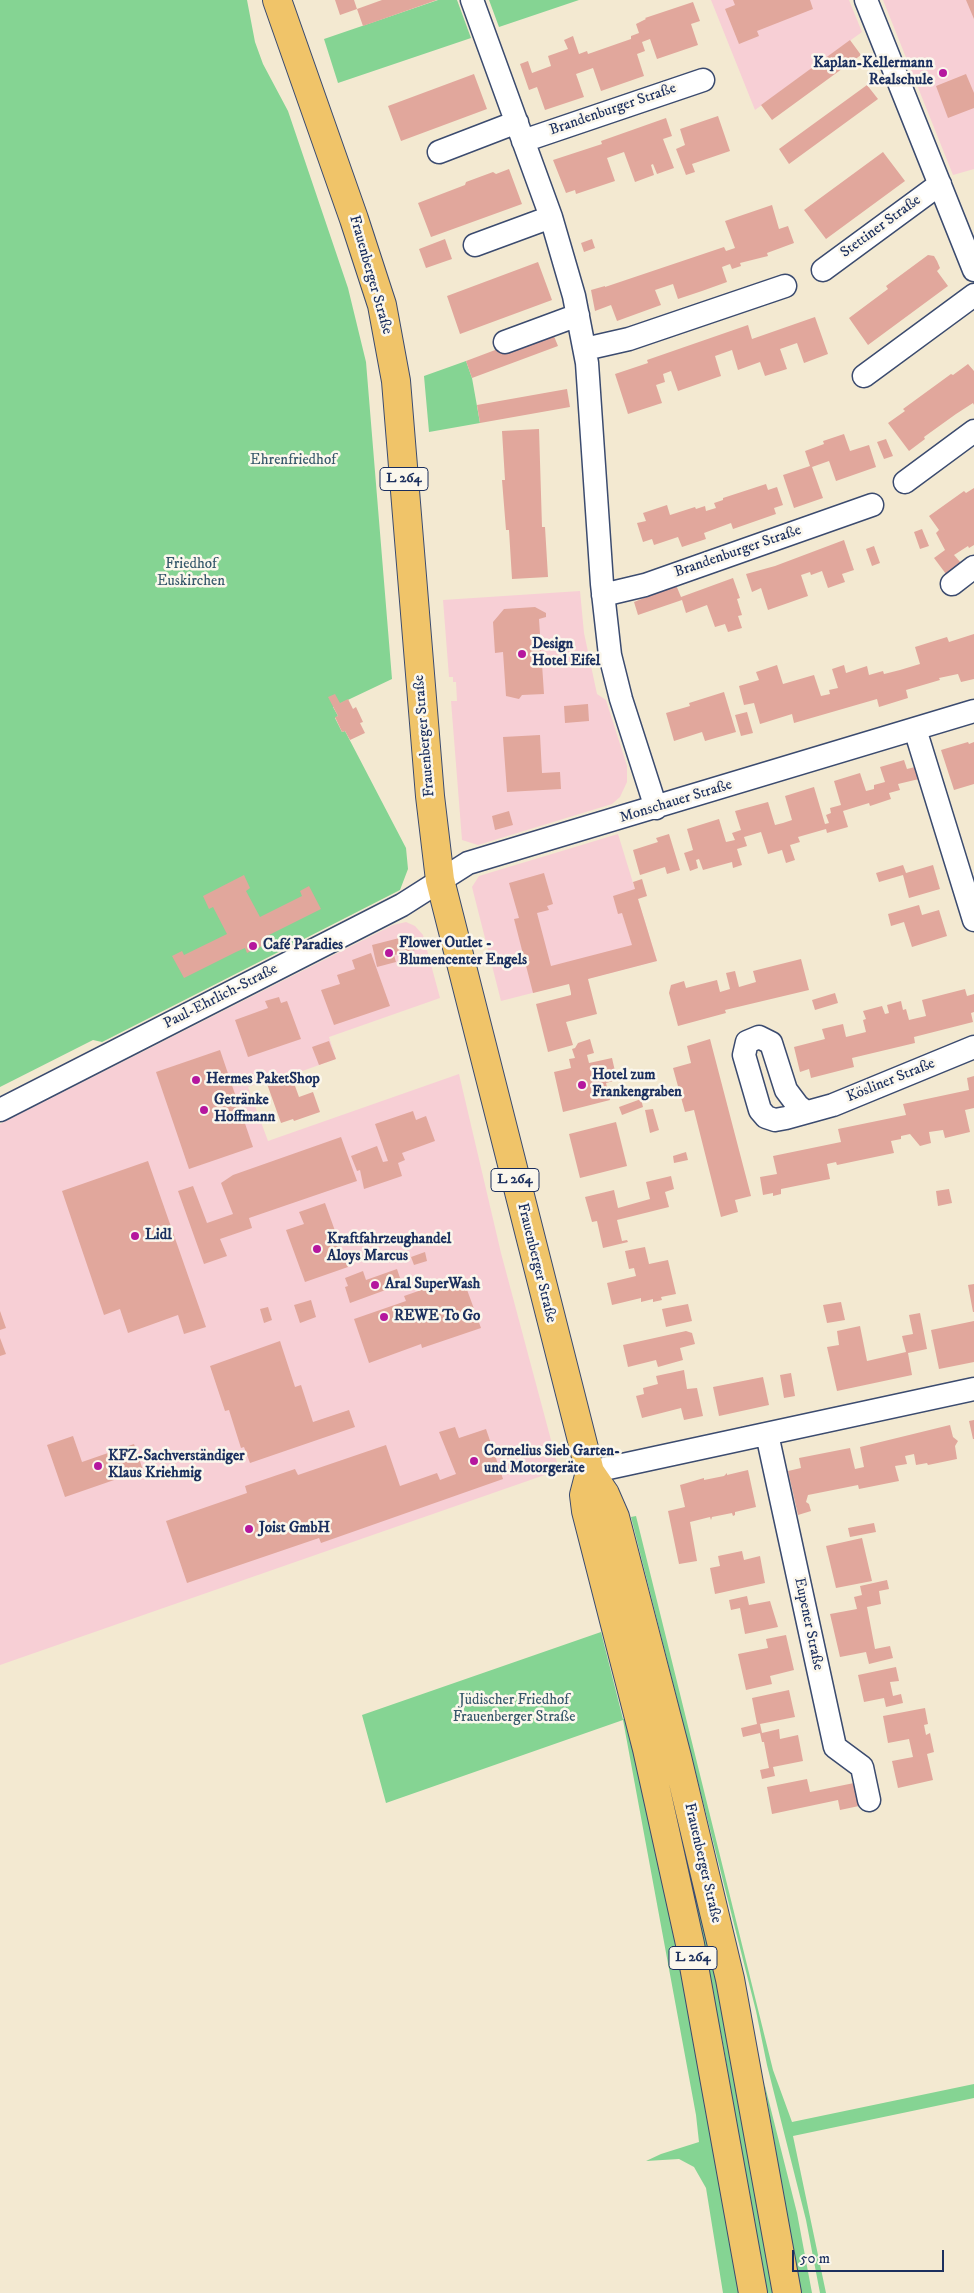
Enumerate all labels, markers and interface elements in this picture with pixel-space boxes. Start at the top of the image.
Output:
place label: Kaplan-Kellermann Realschule [813,55,933,90]
marker: Kaplan-Kellermann Realschule [937,67,949,79]
street label: Brandenburger Straße [547,80,679,140]
street label: Stettiner Straße [837,192,925,262]
street label: Frauenberger Straße [344,214,396,336]
park label: Ehrenfriedhof [250,452,336,470]
road number: L 264 [380,468,428,490]
street label: Brandenburger Straße [672,522,804,582]
park label: Friedhof Euskirchen [157,556,225,591]
place label: Design Hotel Eifel [532,636,600,671]
marker: Design Hotel Eifel [516,648,528,660]
street label: Frauenberger Straße [411,674,439,798]
street label: Monschauer Straße [618,776,734,828]
place label: Flower Outlet - Blumencenter Engels [399,935,527,970]
place label: Café Paradies [263,937,343,955]
marker: Café Paradies [247,940,259,952]
marker: Flower Outlet - Blumencenter Engels [383,947,395,959]
street label: Paul-Ehrlich-Straße [161,960,281,1034]
street label: Kösliner Straße [844,1055,938,1107]
place label: Hotel zum Frankengraben [592,1067,682,1102]
place label: Hermes PaketShop [206,1071,320,1089]
marker: Hermes PaketShop [190,1074,202,1086]
marker: Hotel zum Frankengraben [576,1079,588,1091]
place label: Getränke Hoffmann [214,1092,275,1127]
marker: Getränke Hoffmann [198,1104,210,1116]
road number: L 264 [491,1168,539,1192]
street label: Frauenberger Straße [512,1201,560,1325]
place label: Lidl [145,1227,172,1245]
marker: Lidl [129,1230,141,1242]
place label: Kraftfahrzeughandel Aloys Marcus [327,1231,451,1266]
marker: Kraftfahrzeughandel Aloys Marcus [311,1243,323,1255]
place label: Aral SuperWash [385,1276,480,1294]
marker: Aral SuperWash [369,1279,381,1291]
place label: REWE To Go [394,1308,480,1326]
marker: REWE To Go [378,1311,390,1323]
place label: Cornelius Sieb Garten- und Motorgeräte [484,1443,620,1478]
place label: KFZ-Sachverständiger Klaus Kriehmig [108,1448,245,1483]
marker: Cornelius Sieb Garten- und Motorgeräte [468,1455,480,1467]
marker: KFZ-Sachverständiger Klaus Kriehmig [92,1460,104,1472]
place label: Joist GmbH [259,1520,330,1538]
marker: Joist GmbH [243,1523,255,1535]
street label: Eupener Straße [789,1576,827,1672]
park label: Jüdischer Friedhof Frauenberger Straße [453,1692,575,1727]
street label: Frauenberger Straße [679,1801,725,1925]
road number: L 264 [669,1946,717,1970]
scale bar [794,2240,946,2272]
text: 50 m [800,2249,830,2268]

